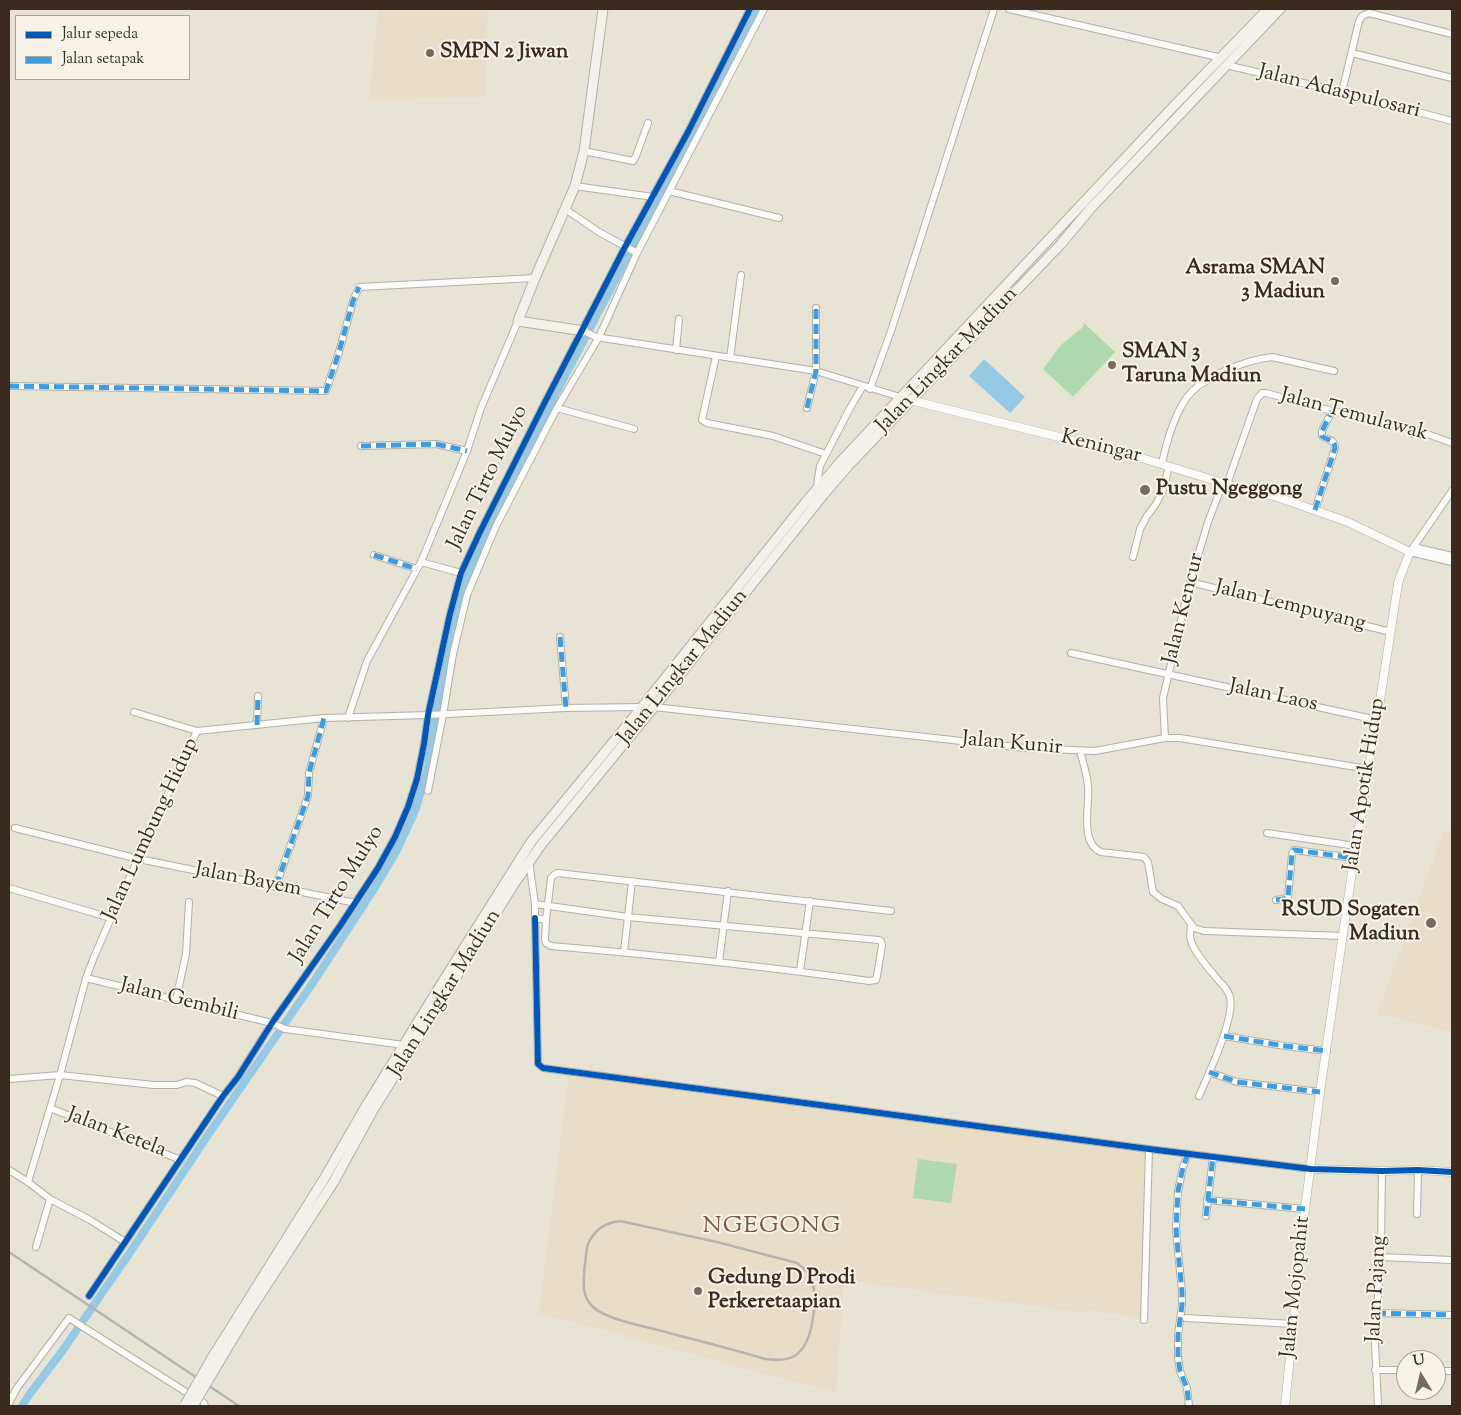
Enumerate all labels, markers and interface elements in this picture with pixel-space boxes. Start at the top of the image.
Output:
legend [15,15,190,80]
text: Jalur sepeda [62,24,138,45]
place label: SMPN 2 Jiwan [440,40,568,66]
marker: SMPN 2 Jiwan [424,47,436,59]
text: Jalan setapak [62,49,145,70]
street label: Jalan Adaspulosari [1255,61,1423,125]
place label: Asrama SMAN 3 Madiun [1185,256,1325,306]
marker: Asrama SMAN 3 Madiun [1329,275,1341,287]
street label: Jalan Lingkar Madiun [872,283,1024,439]
place label: SMAN 3 Taruna Madiun [1122,340,1262,390]
marker: SMAN 3 Taruna Madiun [1106,359,1118,371]
street label: Jalan Temulawak [1277,384,1431,448]
street label: Jalan Tirto Mulyo [443,402,535,554]
street label: Keningar [1058,426,1144,470]
place label: Pustu Ngeggong [1156,477,1302,503]
marker: Pustu Ngeggong [1138,483,1152,497]
street label: Jalan Kencur [1159,551,1211,667]
street label: Jalan Lempuyang [1212,576,1368,638]
street label: Jalan Lingkar Madiun [613,585,755,751]
street label: Jalan Laos [1226,675,1320,719]
street label: Jalan Apotik Hidup [1340,697,1392,873]
street label: Jalan Kunir [961,728,1063,762]
street label: Jalan Lumbung Hidup [99,735,205,925]
street label: Jalan Tirto Mulyo [286,822,390,968]
street label: Jalan Bayem [193,858,303,904]
place label: RSUD Sogaten Madiun [1281,898,1420,948]
street label: Jalan Lingkar Madiun [384,905,508,1083]
marker: RSUD Sogaten Madiun [1424,916,1438,930]
street label: Jalan Gembili [117,974,241,1028]
street label: Jalan Ketela [63,1104,169,1164]
district label: NGEGONG [702,1214,842,1242]
street label: Jalan Mojopahit [1277,1215,1317,1359]
street label: Jalan Pajang [1363,1235,1393,1343]
place label: Gedung D Prodi Perkeretaapian [708,1266,855,1316]
marker: Gedung D Prodi Perkeretaapian [692,1285,704,1297]
north arrow [1396,1350,1446,1400]
text: U [1412,1350,1426,1372]

